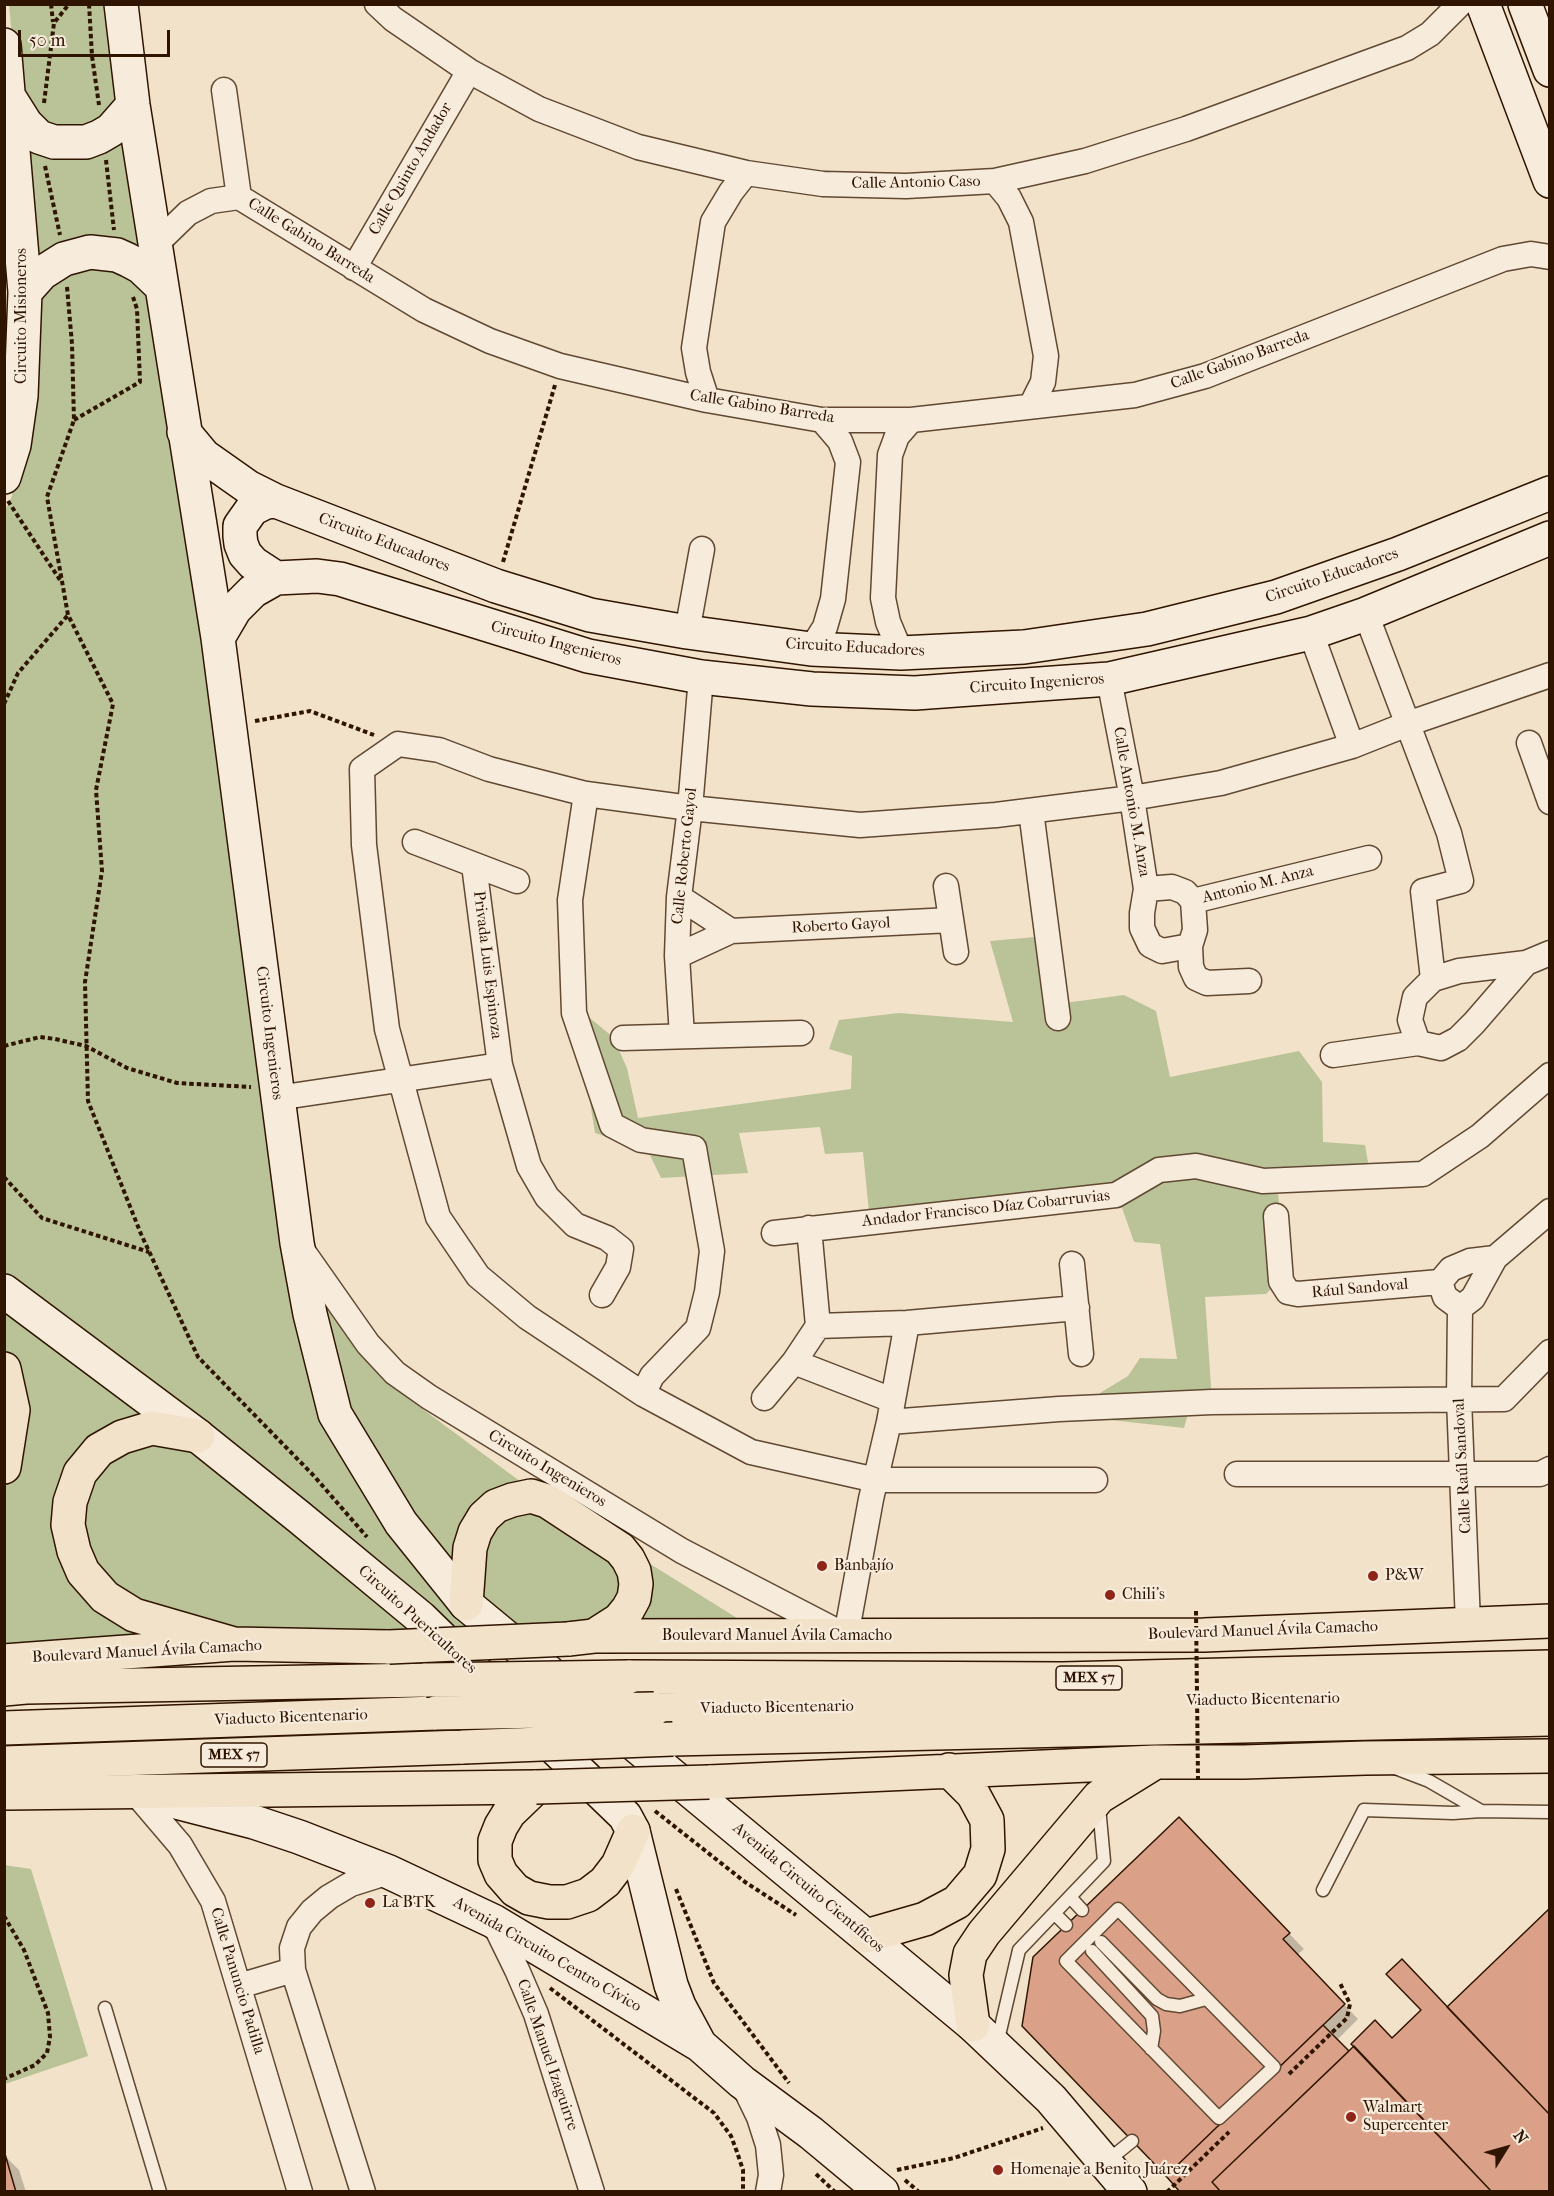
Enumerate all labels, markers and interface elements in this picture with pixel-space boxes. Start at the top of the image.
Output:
scale bar [21,18,172,56]
text: 50 m [29,30,65,51]
street label: Calle Quinto Andador [365,99,457,239]
street label: Calle Antonio Caso [851,172,981,194]
street label: Calle Gabino Barreda [244,194,378,288]
street label: Circuito Misioneros [12,248,32,384]
street label: Calle Gabino Barreda [1168,326,1312,394]
street label: Calle Gabino Barreda [688,386,836,428]
street label: Circuito Educadores [316,509,452,577]
street label: Circuito Educadores [1263,544,1401,608]
street label: Circuito Ingenieros [488,617,624,671]
street label: Circuito Educadores [785,635,925,661]
street label: Circuito Ingenieros [969,670,1105,698]
street label: Calle Antonio M. Anza [1108,725,1154,879]
street label: Calle Roberto Gayol [668,787,702,925]
street label: Antonio M. Anza [1200,862,1316,908]
street label: Privada Luis Espinoza [468,890,506,1040]
street label: Roberto Gayol [791,914,891,938]
street label: Circuito Ingenieros [251,965,287,1101]
street label: Andador Francisco Díaz Cobarruvias [861,1186,1111,1232]
street label: Rául Sandoval [1311,1275,1409,1303]
street label: Calle Raúl Sandoval [1450,1398,1476,1534]
street label: Circuito Ingenieros [484,1426,610,1512]
place label: Banbajío [834,1556,894,1576]
marker: Banbajío [815,1559,829,1573]
street label: Circuito Puericultores [354,1562,480,1678]
place label: P&W [1385,1566,1423,1586]
marker: P&W [1366,1569,1380,1583]
place label: Chili's [1122,1585,1165,1605]
marker: Chili's [1103,1588,1117,1602]
street label: Boulevard Manuel Ávila Camacho [1148,1617,1378,1645]
street label: Boulevard Manuel Ávila Camacho [662,1626,892,1646]
street label: Boulevard Manuel Ávila Camacho [32,1636,262,1668]
road number: MEX 57 [1056,1666,1122,1690]
street label: Viaducto Bicentenario [1186,1689,1340,1711]
street label: Viaducto Bicentenario [700,1697,854,1719]
street label: Viaducto Bicentenario [214,1706,368,1730]
road number: MEX 57 [201,1743,267,1767]
street label: Avenida Circuito Científicos [728,1819,888,1957]
place label: La BTK [382,1893,435,1913]
street label: Avenida Circuito Centro Cívico [450,1893,644,2017]
marker: La BTK [363,1896,377,1910]
street label: Calle Panuncio Padilla [206,1905,268,2057]
street label: Calle Manuel Izaguirre [512,1977,582,2133]
place label: Walmart Supercenter [1363,2098,1448,2136]
marker: Walmart Supercenter [1344,2110,1358,2124]
north arrow [1476,2118,1536,2178]
text: N [1510,2126,1532,2147]
place label: Homenaje a Benito Juárez [1010,2160,1188,2180]
marker: Homenaje a Benito Juárez [991,2163,1005,2177]

